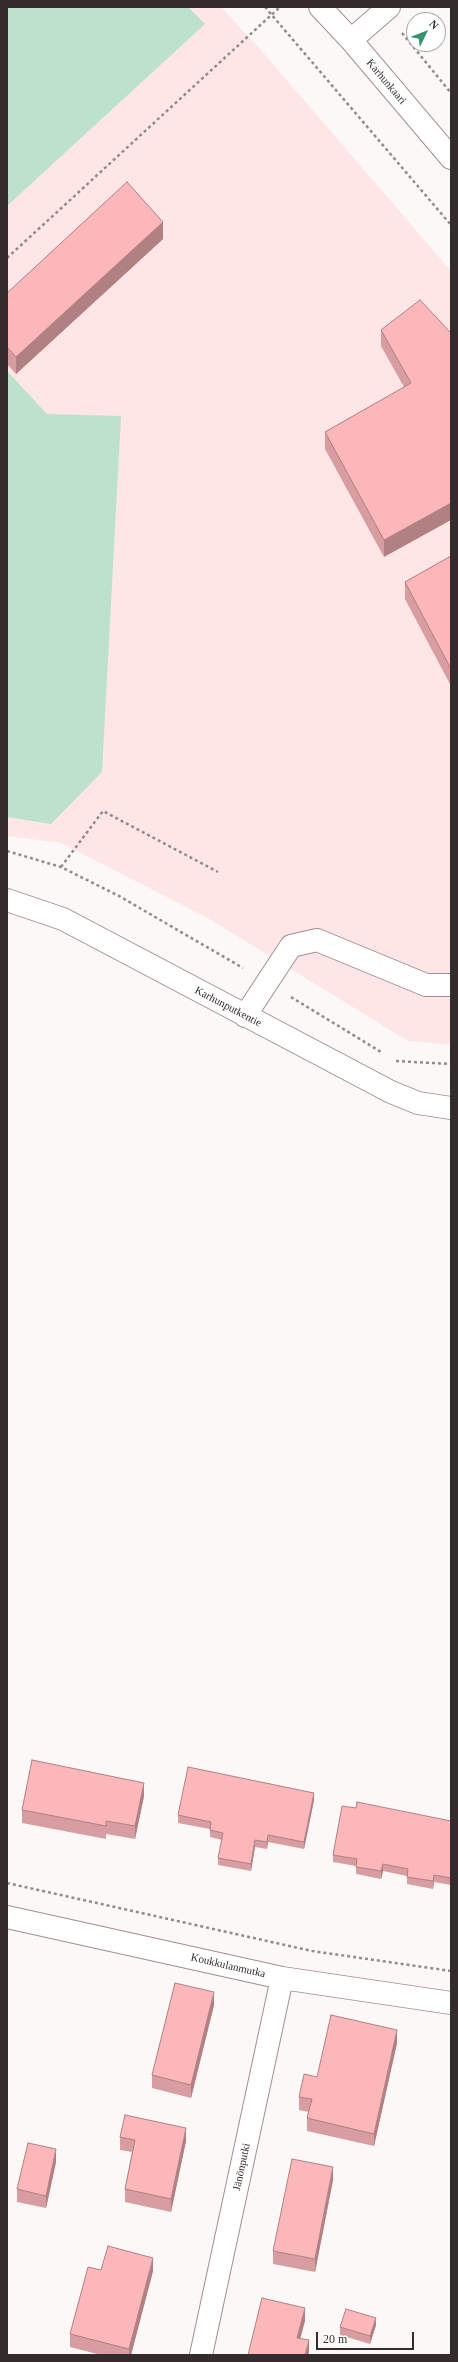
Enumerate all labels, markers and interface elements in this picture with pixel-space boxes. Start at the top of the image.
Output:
north arrow [406,12,446,52]
text: N [427,17,441,31]
street label: Karhunkaari [363,57,409,107]
street label: Karhunputkentie [192,984,264,1030]
street label: Koukkulanmutka [189,1951,267,1981]
street label: Jänönputki [231,2142,253,2192]
scale bar [318,2324,416,2350]
text: 20 m [323,2332,347,2346]

